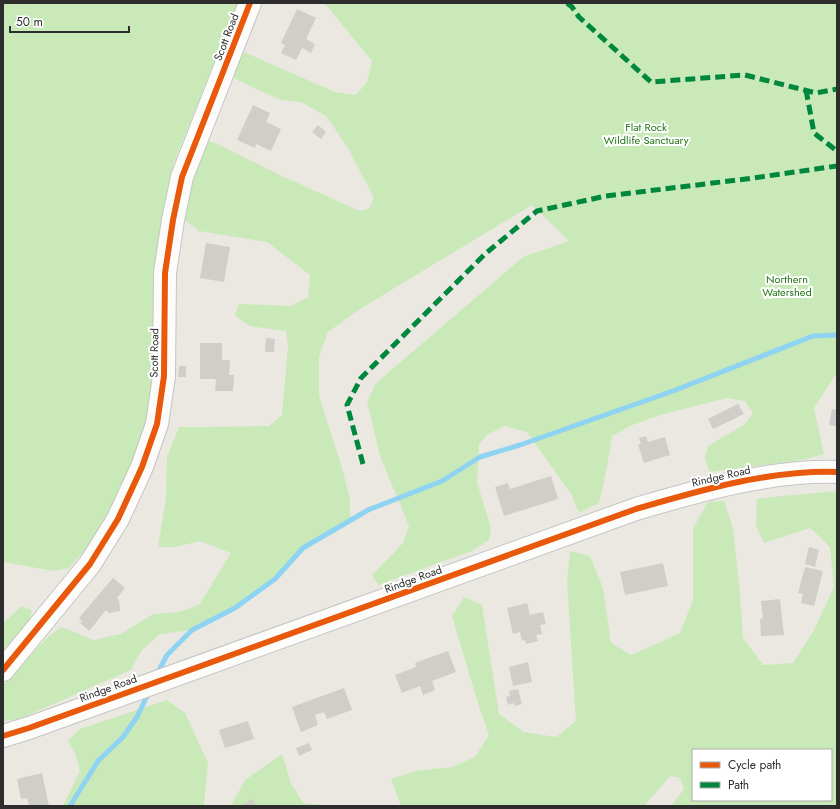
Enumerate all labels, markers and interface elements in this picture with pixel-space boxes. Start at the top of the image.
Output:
scale bar [10,8,129,34]
street label: Scott Road [210,11,242,63]
text: 50 m [16,13,43,31]
park label: Flat Rock Wildlife Sanctuary [603,119,689,148]
park label: Northern Watershed [762,271,812,300]
street label: Scott Road [146,328,162,378]
street label: Rindge Road [690,461,752,491]
street label: Rindge Road [382,561,444,597]
street label: Rindge Road [77,670,139,706]
legend [692,749,832,801]
text: Cycle path [728,756,781,774]
text: Path [728,776,749,794]

